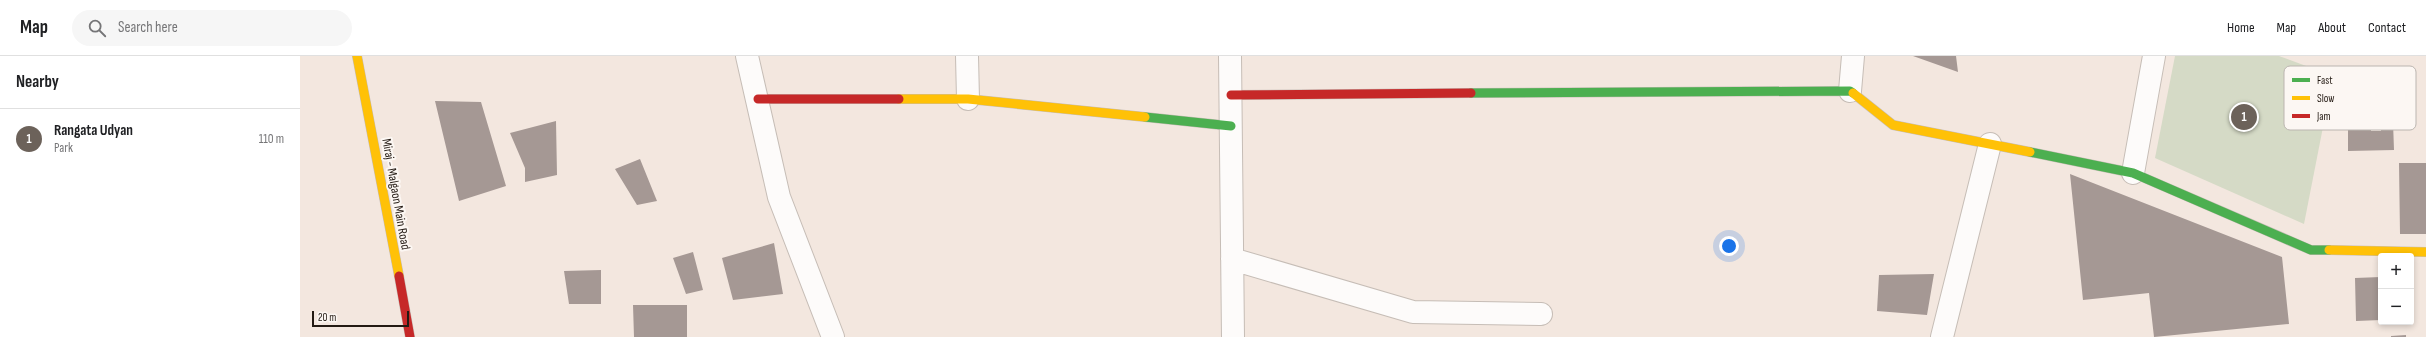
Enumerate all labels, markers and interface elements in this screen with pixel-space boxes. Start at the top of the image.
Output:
search box [72,10,352,46]
text: Map [20,16,48,39]
icon: search [86,17,108,39]
text: Search here [118,18,178,37]
text: Home [2227,19,2255,36]
text: Map [2277,19,2296,36]
text: About [2318,19,2346,36]
text: Contact [2368,19,2406,36]
legend [2284,66,2416,130]
text: Nearby [16,72,59,92]
text: Fast [2317,74,2333,87]
text: Slow [2317,92,2334,105]
pin: 1 [2231,102,2257,132]
text: Jam [2316,110,2331,123]
text: Rangata Udyan [54,121,133,140]
text: 1 [26,131,32,147]
text: 110 m [259,131,284,147]
street label: Miraj - Malgaon Main Road [378,137,414,251]
text: Park [54,140,73,156]
your location [1719,236,1739,256]
map controls [2378,253,2414,325]
button: + [2378,253,2414,289]
button: − [2378,289,2414,325]
scale bar [312,309,409,328]
text: 20 m [318,311,336,324]

